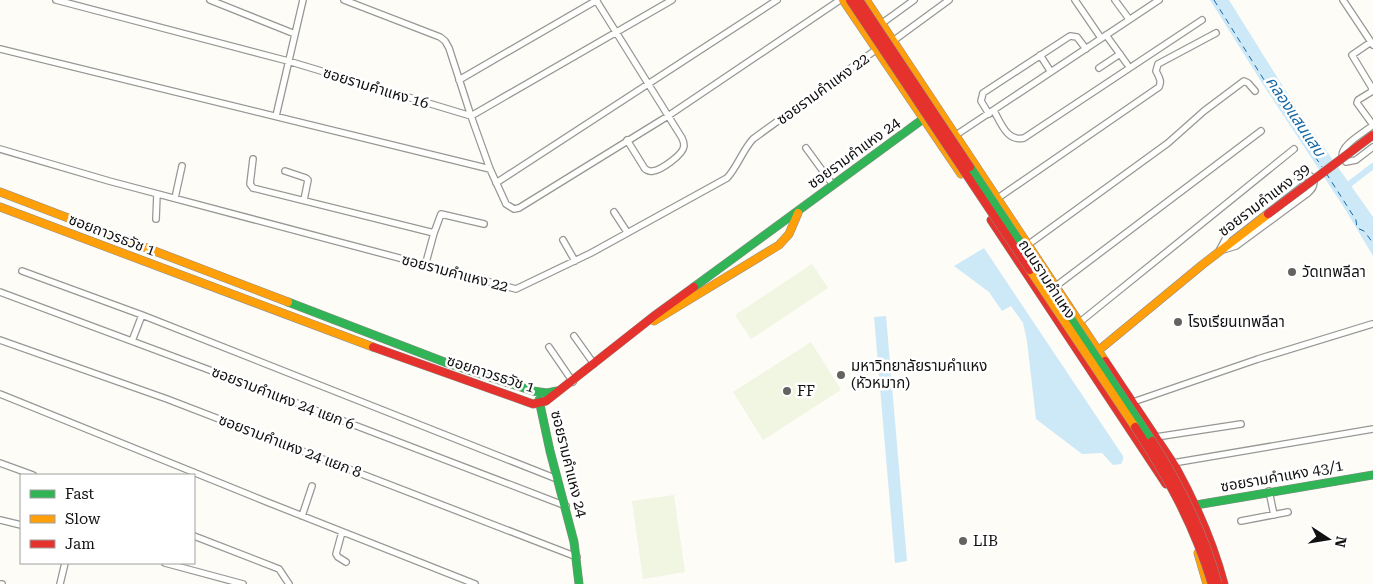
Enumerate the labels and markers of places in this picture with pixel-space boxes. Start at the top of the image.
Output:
place label: วัดเทพลีลา [1302,263,1366,281]
marker: วัดเทพลีลา [1286,266,1298,278]
place label: โรงเรียนเทพลีลา [1188,313,1285,331]
marker: โรงเรียนเทพลีลา [1172,316,1184,328]
place label: มหาวิทยาลัยรามคำแหง (หัวหมาก) [851,357,987,392]
marker: มหาวิทยาลัยรามคำแหง (หัวหมาก) [835,369,847,381]
place label: FF [797,382,815,400]
marker: FF [781,385,793,397]
place label: LIB [973,532,998,550]
marker: LIB [957,535,969,547]

